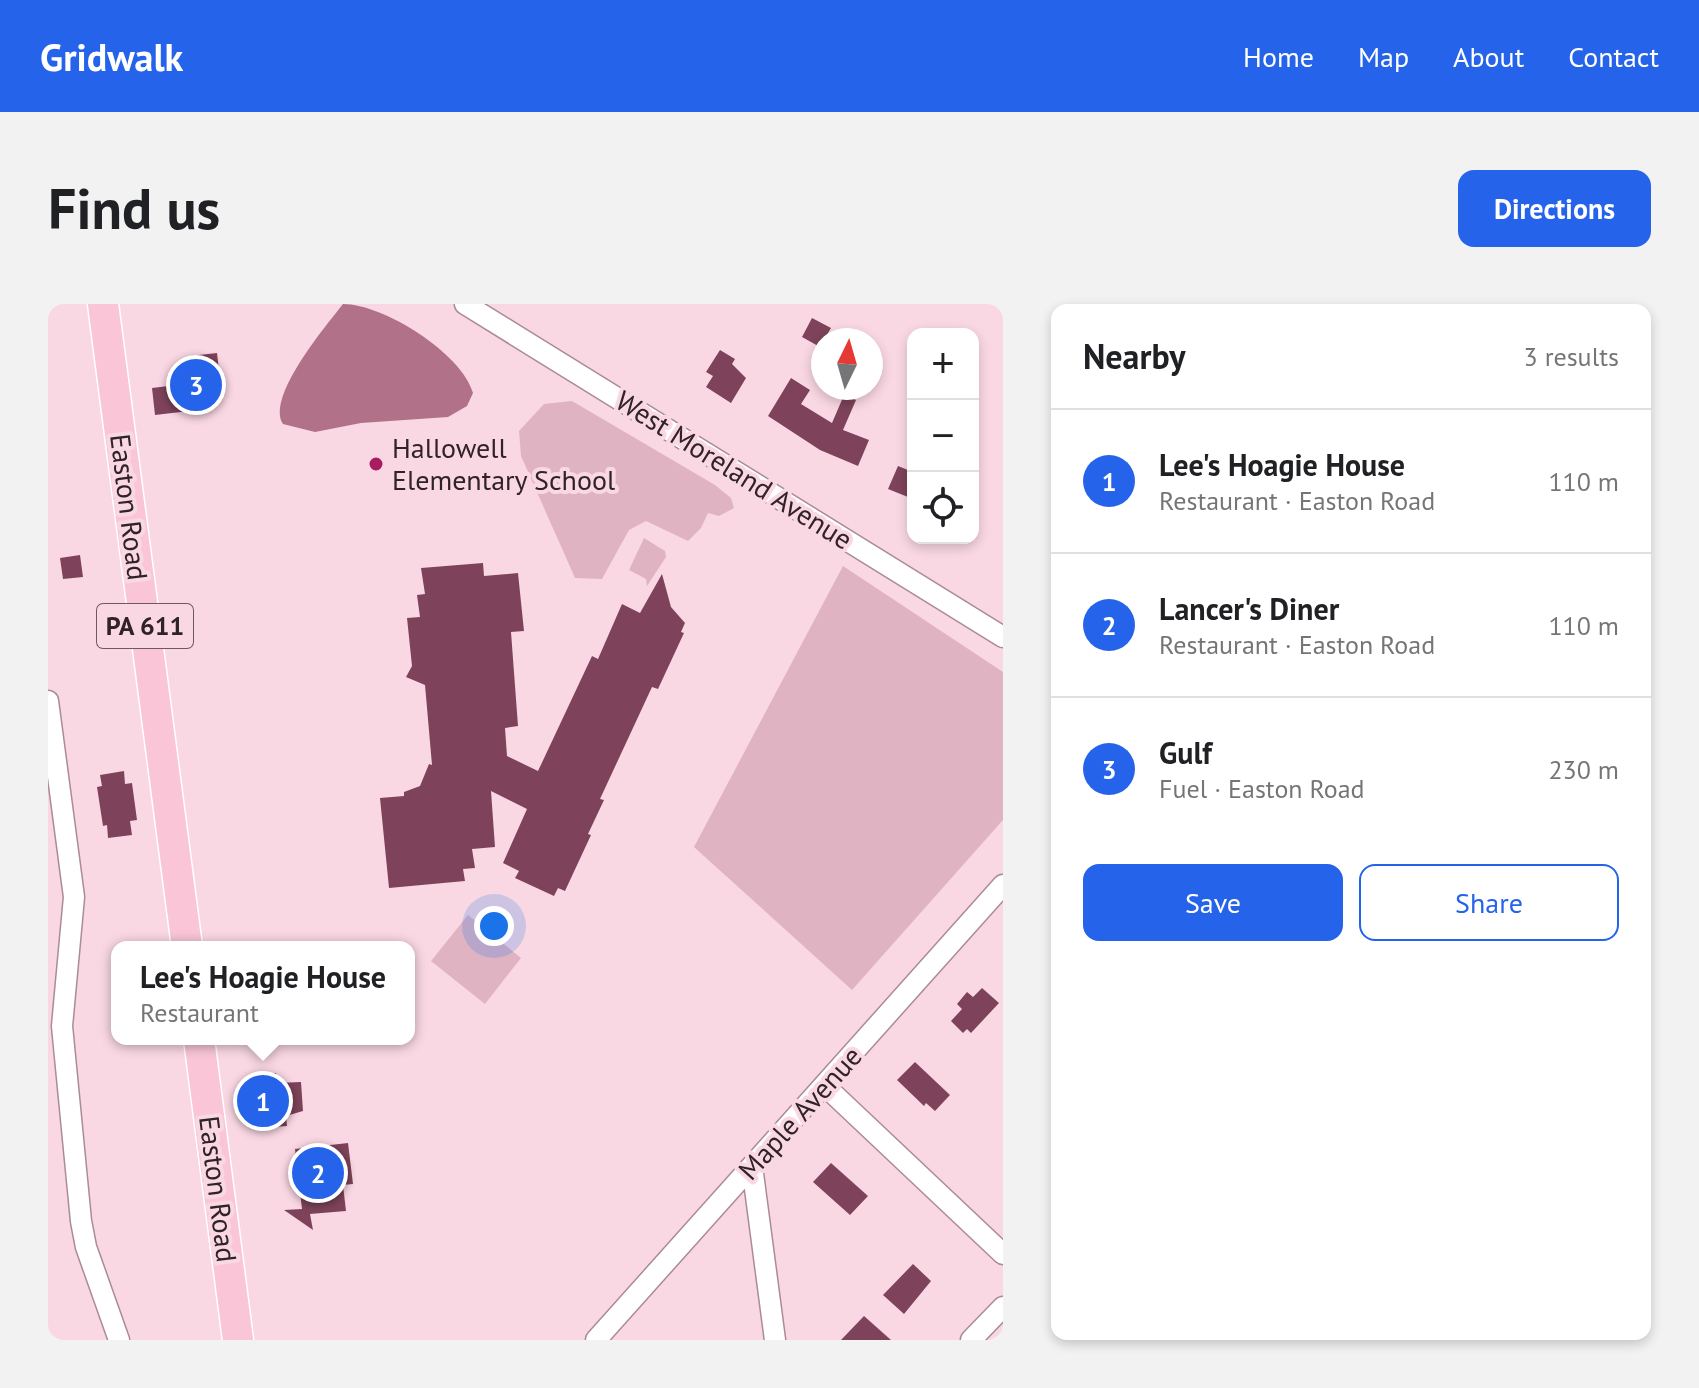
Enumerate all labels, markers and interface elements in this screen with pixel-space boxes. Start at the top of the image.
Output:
text: Gridwalk [40,32,183,81]
text: Home [1243,38,1314,75]
text: Map [1358,38,1409,75]
text: About [1453,38,1524,75]
text: Contact [1568,38,1659,75]
button: Directions [1458,170,1651,247]
text: Find us [48,172,220,244]
north arrow [811,328,883,400]
map controls [907,328,979,544]
button: + [907,328,979,400]
text: Nearby [1083,334,1185,378]
text: 3 results [1524,340,1619,373]
pin: 3 [170,355,222,415]
street label: West Moreland Avenue [609,382,860,557]
button: − [907,400,979,472]
place label: Hallowell Elementary School [392,429,615,498]
street label: Easton Road [102,432,157,582]
text: Lee's Hoagie House [1159,445,1405,484]
marker: Hallowell Elementary School [367,455,385,473]
text: 1 [1102,465,1116,498]
text: 110 m [1548,465,1619,498]
button: locate [907,472,979,544]
text: Restaurant · Easton Road [1159,484,1435,517]
text: Lancer's Diner [1159,589,1339,628]
road number: PA 611 [97,604,193,648]
text: 2 [1102,609,1116,642]
text: 110 m [1548,609,1619,642]
text: Restaurant · Easton Road [1159,628,1435,661]
text: Gulf [1159,733,1212,772]
text: 3 [1102,753,1116,786]
text: 230 m [1548,753,1619,786]
text: Fuel · Easton Road [1159,772,1365,805]
button: Save [1083,864,1343,941]
button: Share [1359,864,1619,941]
your location [474,906,514,946]
popup [111,941,415,1045]
text: Lee's Hoagie House [140,957,386,996]
text: Restaurant [140,996,259,1029]
street label: Maple Avenue [730,1038,869,1187]
pin: 1 [237,1071,289,1131]
street label: Easton Road [191,1114,246,1264]
pin: 2 [292,1143,344,1203]

